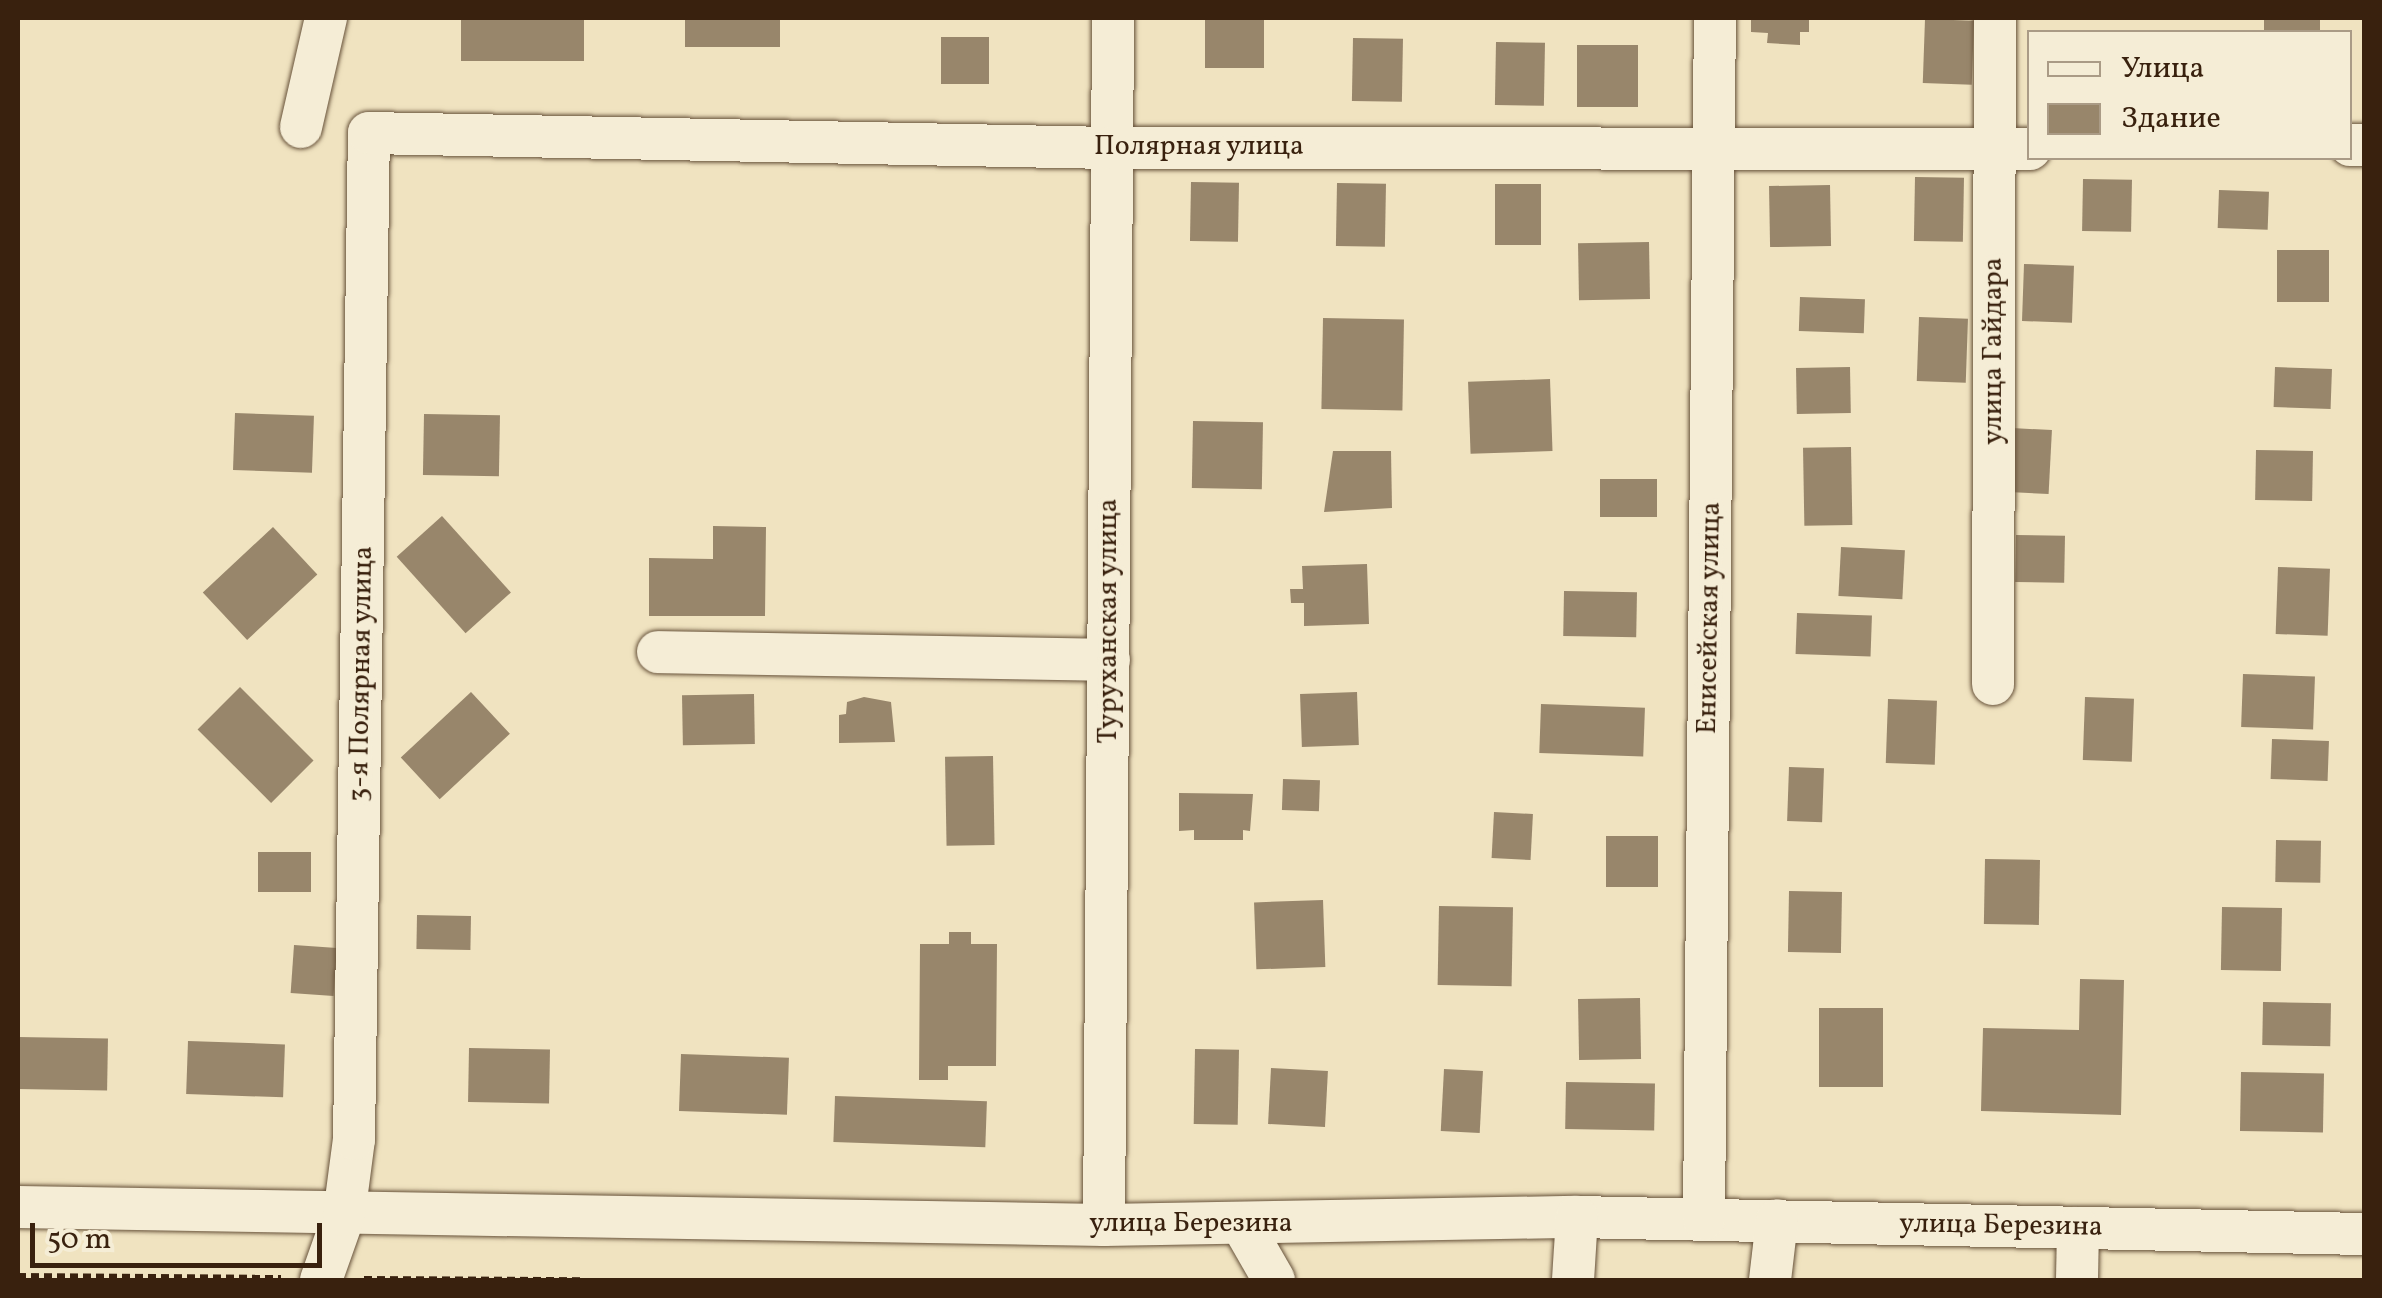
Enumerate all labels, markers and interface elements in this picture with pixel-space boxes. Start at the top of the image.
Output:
legend [2027,30,2352,160]
text: Улица [2121,48,2204,90]
text: Здание [2121,98,2221,140]
street label: Полярная улица [1094,130,1304,164]
street label: улица Гайдара [1977,257,2011,445]
street label: Туруханская улица [1092,498,1126,744]
street label: Енисейская улица [1691,501,1729,735]
street label: 3-я Полярная улица [343,545,381,803]
scale bar [35,1203,328,1265]
street label: улица Березина [1089,1207,1293,1241]
street label: улица Березина [1899,1207,2103,1245]
text: 50 m [47,1219,111,1261]

